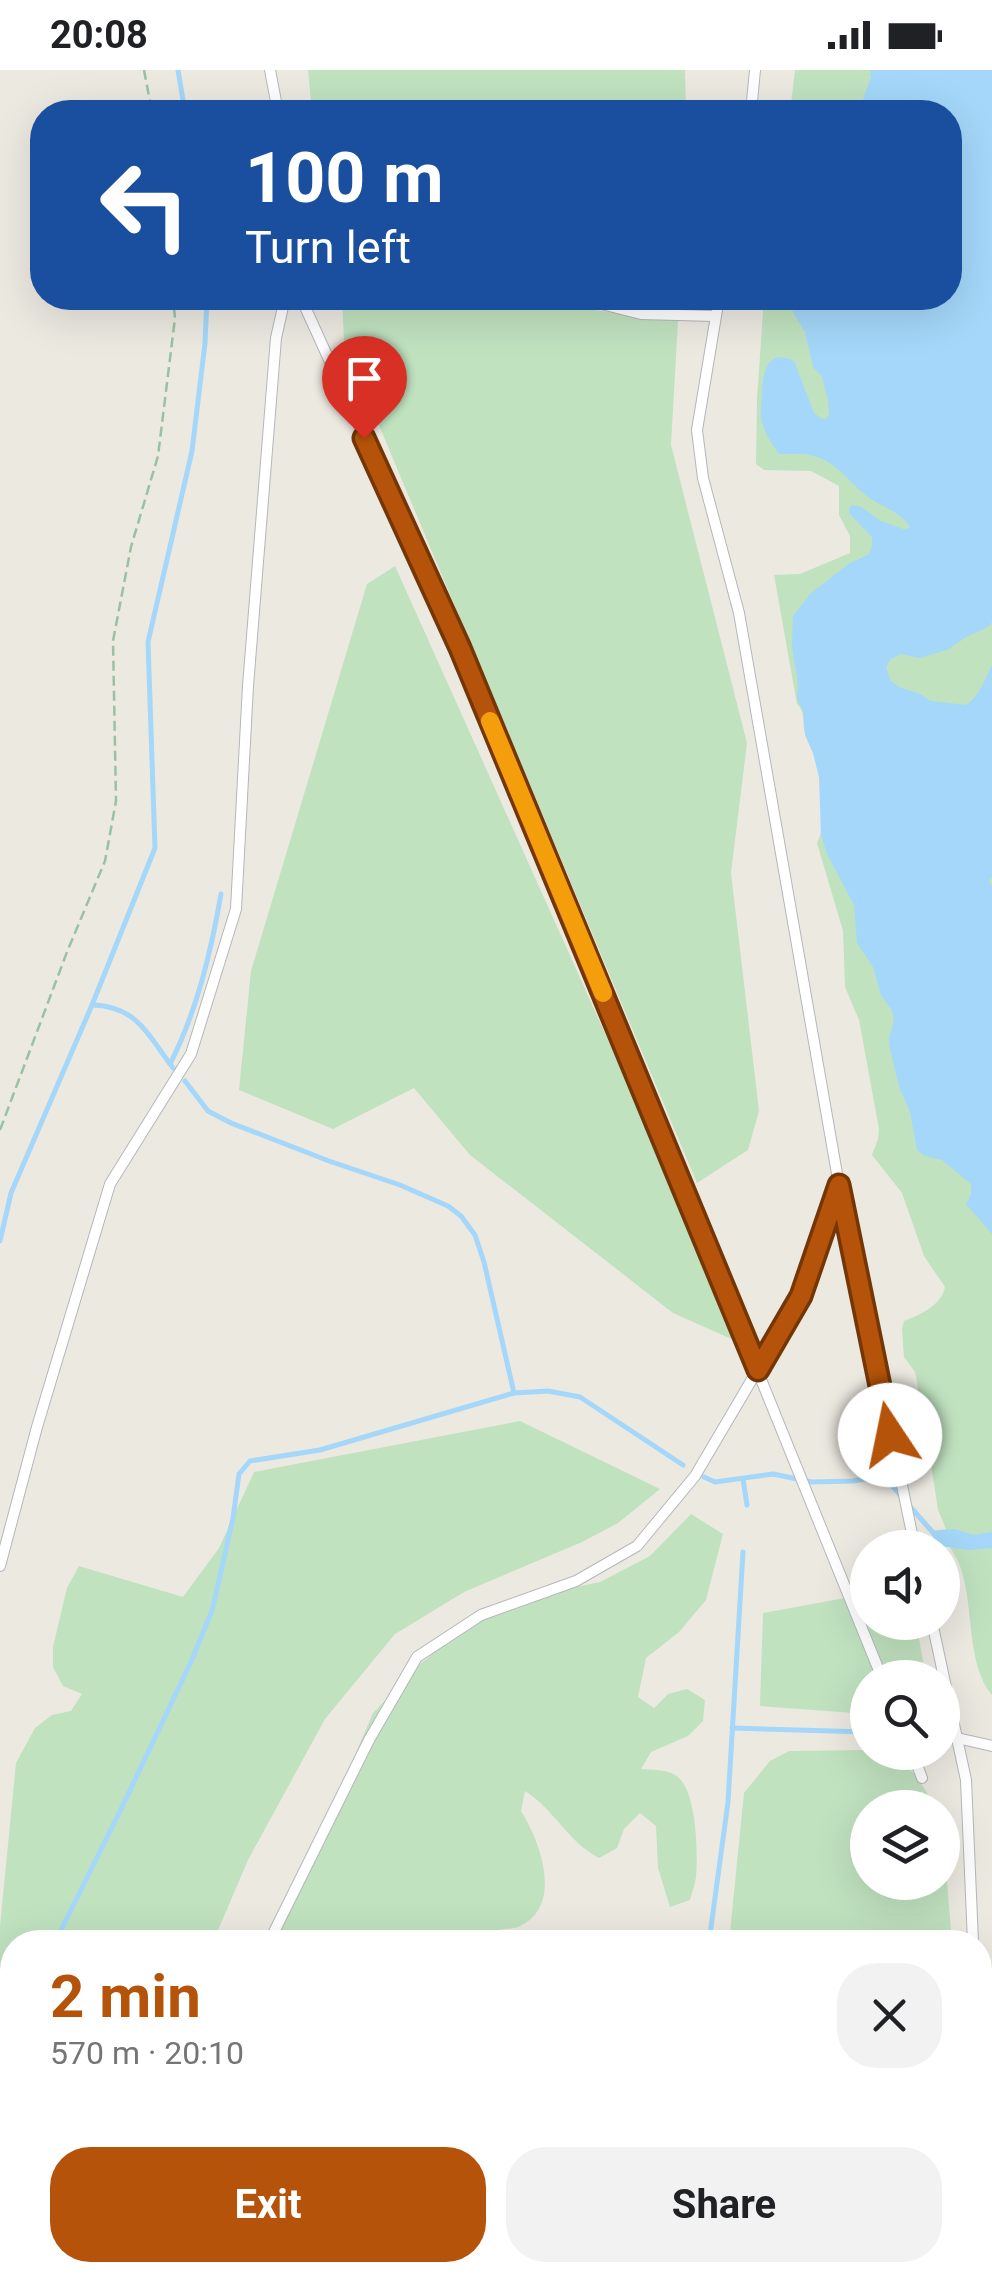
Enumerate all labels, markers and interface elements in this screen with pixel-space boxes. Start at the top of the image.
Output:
text: 20:08 [50,13,148,57]
text: 100 m [245,137,444,219]
icon: left [80,140,210,270]
text: Turn left [245,221,411,274]
pin [322,336,407,439]
icon: arrive [337,351,392,406]
position arrow [838,1383,942,1487]
map controls [850,1530,960,1900]
button: sound [850,1530,960,1640]
button: search [850,1660,960,1770]
button: layers [850,1790,960,1900]
text: 2 min [50,1961,201,2032]
button: close [837,1963,942,2068]
text: 570 m · 20:10 [50,2034,244,2072]
button: Exit [50,2147,486,2262]
button: Share [506,2147,942,2262]

